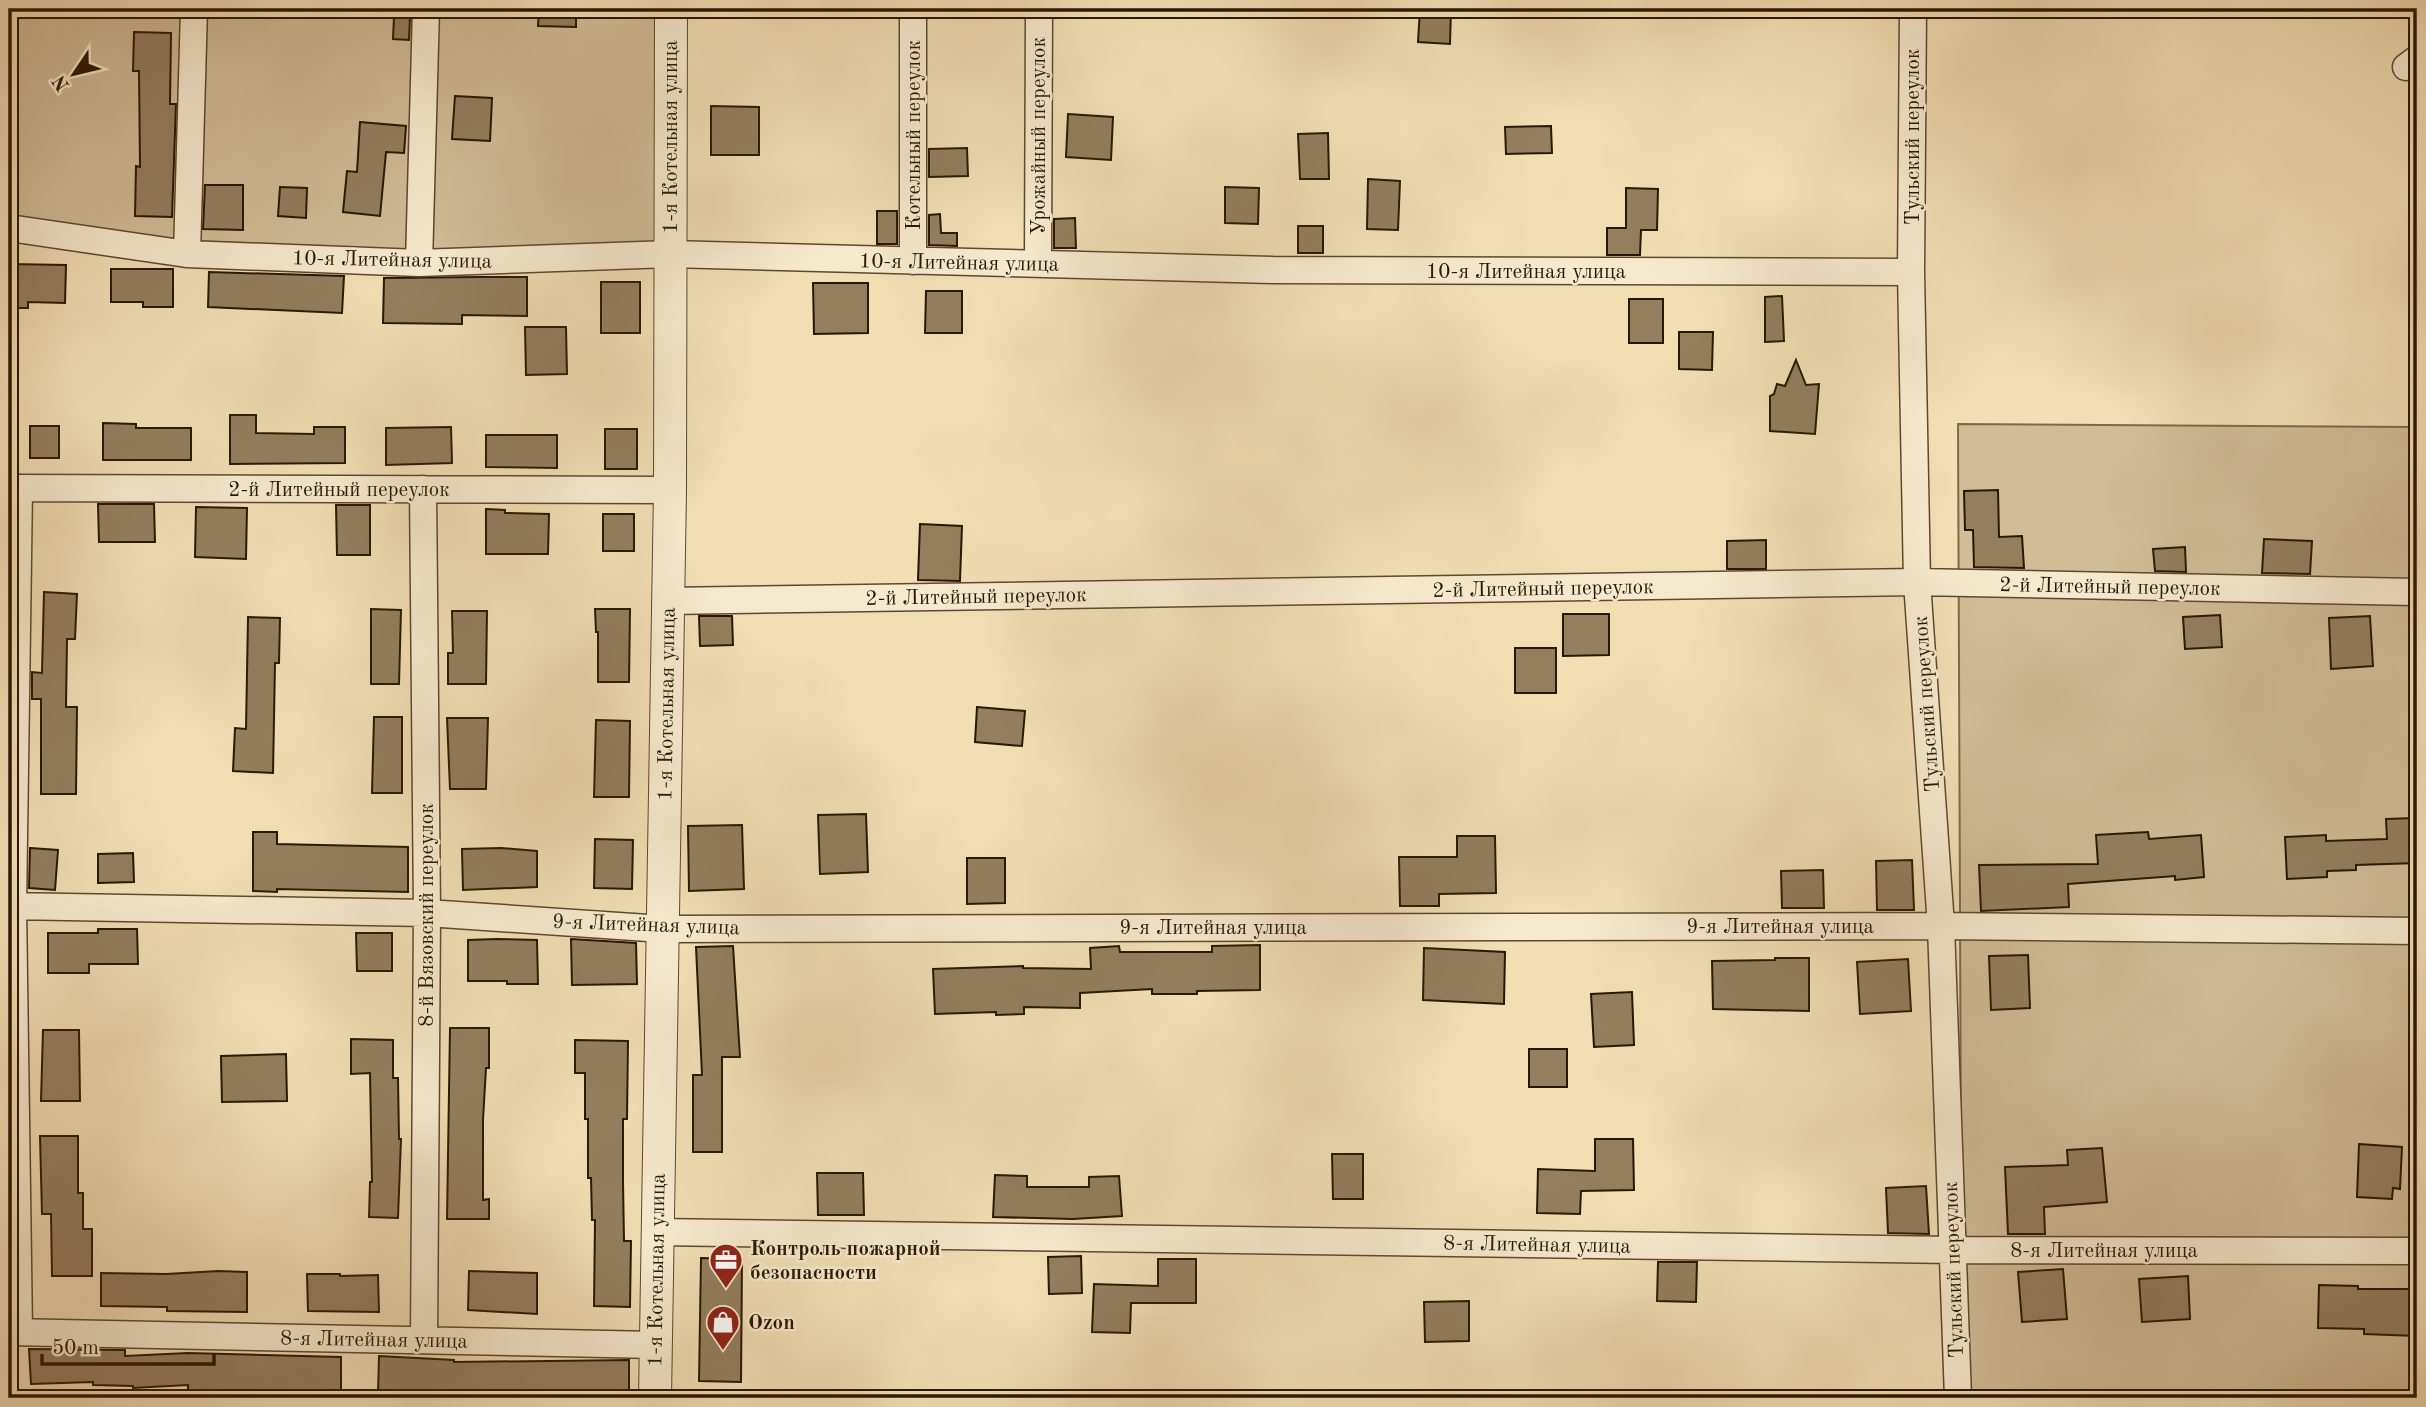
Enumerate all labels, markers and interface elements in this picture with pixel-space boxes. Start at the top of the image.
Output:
street label: Урожайный переулок [1029,36,1050,235]
north arrow [38,38,108,108]
street label: Котельный переулок [904,39,925,230]
street label: 1-я Котельная улица [661,40,682,234]
street label: Тульский переулок [1903,48,1924,225]
text: N [50,71,74,94]
street label: 10-я Литейная улица [292,248,492,273]
street label: 10-я Литейная улица [859,251,1059,276]
street label: 10-я Литейная улица [1426,262,1626,283]
street label: 2-й Литейный переулок [228,480,450,501]
street label: 2-й Литейный переулок [1999,575,2221,600]
street label: 2-й Литейный переулок [1432,577,1654,602]
street label: 2-й Литейный переулок [865,585,1087,610]
street label: 1-я Котельная улица [655,607,680,801]
street label: Тульский переулок [1911,615,1944,793]
street label: 8-й Вязовский переулок [417,803,438,1027]
street label: 9-я Литейная улица [552,912,740,939]
street label: 9-я Литейная улица [1686,917,1874,938]
street label: 9-я Литейная улица [1119,918,1307,939]
street label: 1-я Котельная улица [645,1173,670,1367]
street label: Тульский переулок [1941,1181,1968,1359]
street label: 8-я Литейная улица [1443,1233,1631,1258]
place label: Контроль пожарной безопасности [750,1239,941,1284]
office icon: Контроль пожарной безопасности [707,1241,745,1290]
street label: 8-я Литейная улица [2010,1241,2198,1262]
shop icon: Ozon [704,1303,742,1352]
place label: Ozon [748,1313,795,1334]
scale bar [42,1323,214,1367]
street label: 8-я Литейная улица [280,1328,468,1353]
text: 50 m [52,1338,99,1359]

